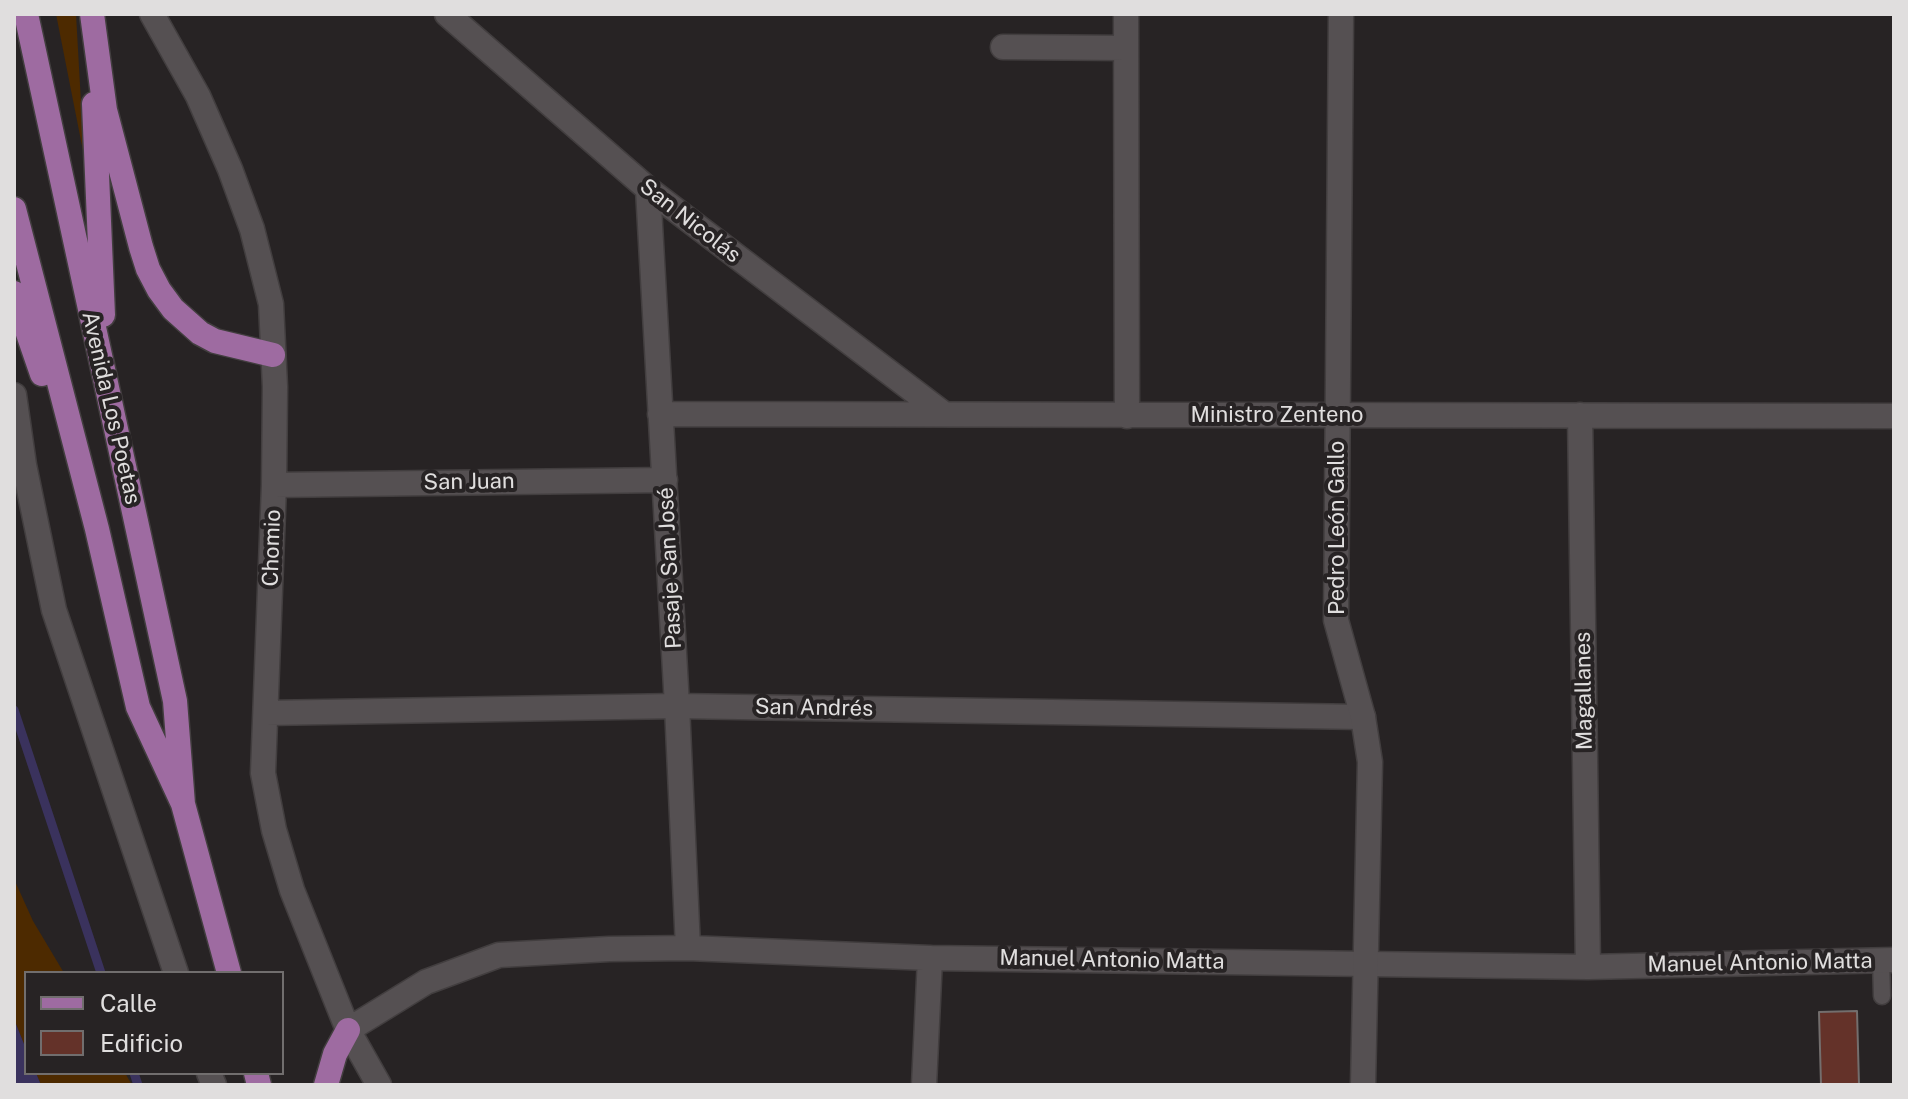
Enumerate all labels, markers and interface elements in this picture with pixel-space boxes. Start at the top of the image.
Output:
street label: San Nicolás [634,173,746,269]
street label: Avenida Los Poetas [76,309,146,507]
street label: Ministro Zenteno [1190,402,1364,428]
street label: Pedro León Gallo [1324,441,1350,615]
street label: San Juan [423,468,515,496]
street label: Pasaje San José [653,486,687,650]
street label: Chomio [257,509,287,587]
street label: Magallanes [1570,632,1598,750]
street label: San Andrés [755,694,873,722]
street label: Manuel Antonio Matta [999,945,1225,975]
street label: Manuel Antonio Matta [1647,948,1873,978]
legend [24,971,284,1075]
text: Calle [100,989,157,1017]
text: Edificio [100,1029,183,1057]

